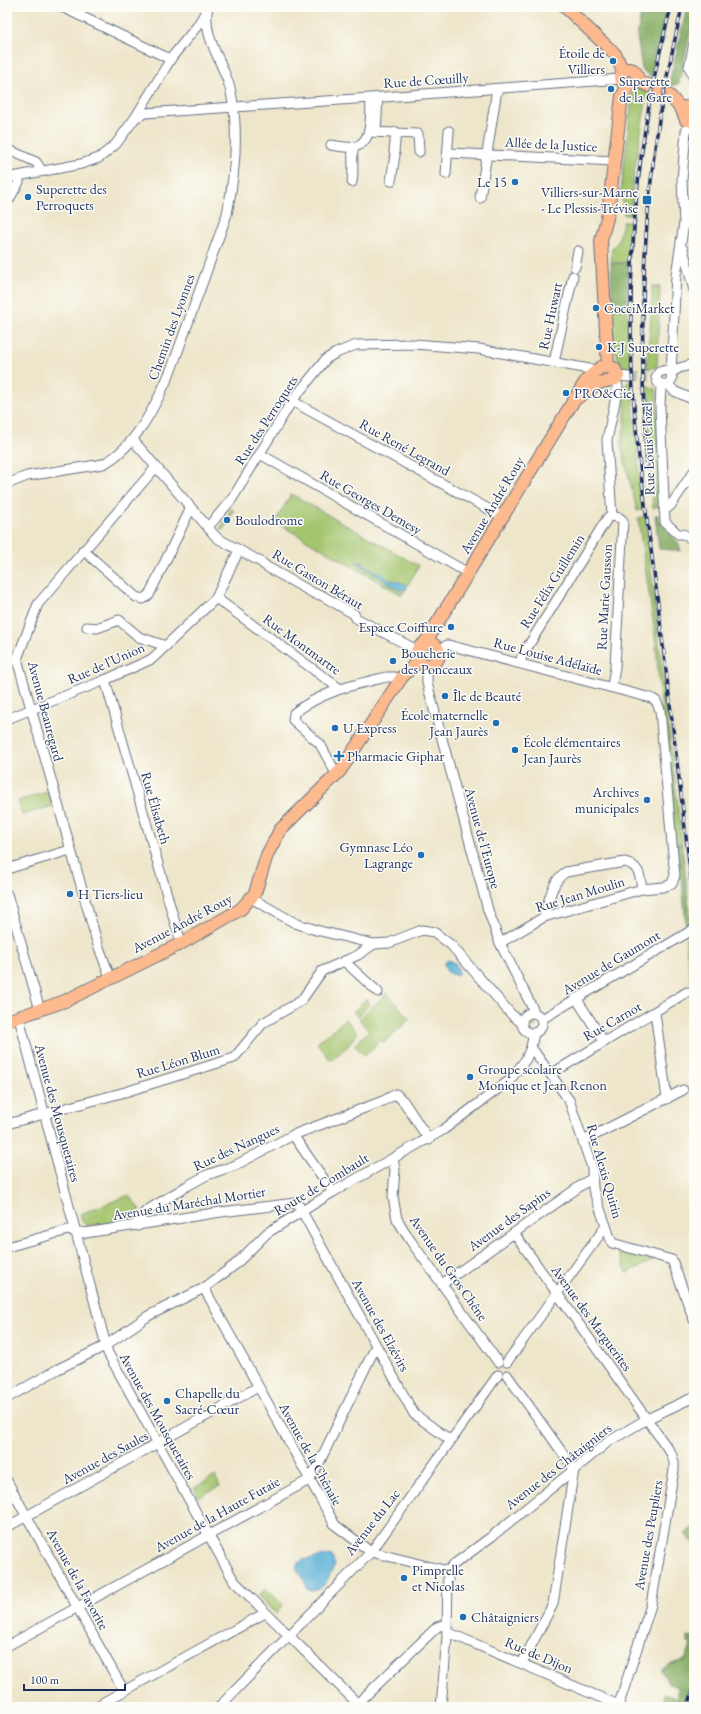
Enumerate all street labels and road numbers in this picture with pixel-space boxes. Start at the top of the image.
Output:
street label: Rue de Cœuilly [383,68,470,92]
street label: Allée de la Justice [503,133,598,155]
street label: Chemin des Lyonnes [143,271,199,383]
street label: Rue Huwart [534,280,566,351]
street label: Rue des Perroquets [230,371,302,468]
street label: Rue Louis Clozel [637,402,659,496]
street label: Rue René Legrand [356,415,454,480]
street label: Avenue André Rouy [455,452,529,558]
street label: Rue Georges Demesy [317,466,426,539]
street label: Rue Félix Guillemin [516,530,589,632]
street label: Rue Marie Gausson [592,543,616,651]
street label: Rue Gaston Béraut [269,545,367,614]
street label: Rue Montmartre [259,610,345,679]
street label: Rue Louise Adélaïde [492,633,605,679]
street label: Rue de l'Union [65,638,148,688]
street label: Avenue Beauregard [24,658,68,764]
street label: Rue Élisabeth [137,770,175,846]
street label: Avenue de l'Europe [461,784,505,891]
street label: Rue Jean Moulin [533,872,627,916]
street label: Avenue André Rouy [128,889,236,957]
street label: Avenue de Gaumont [558,925,664,999]
street label: Rue Carnot [580,997,645,1045]
street label: Rue Léon Blum [134,1040,222,1082]
street label: Avenue des Mousquetaires [31,1041,85,1184]
street label: Rue des Nangues [190,1119,282,1175]
street label: Rue Alexis Quirin [583,1122,627,1221]
street label: Route de Combault [270,1148,372,1219]
street label: Avenue du Maréchal Mortier [110,1182,267,1224]
street label: Avenue des Sapins [463,1183,554,1256]
street label: Avenue du Gros Chêne [405,1211,492,1325]
street label: Avenue des Marguerites [547,1261,637,1375]
street label: Avenue des Elzévirs [348,1274,414,1375]
street label: Avenue des Mousquetaires [115,1349,201,1483]
street label: Avenue de la Chênaie [275,1399,347,1509]
street label: Avenue des Châtaigniers [500,1418,615,1514]
street label: Avenue des Saules [58,1426,152,1489]
street label: Avenue de la Haute Futaie [150,1472,283,1556]
street label: Avenue des Peupliers [629,1478,667,1592]
street label: Avenue du Lac [340,1485,404,1560]
street label: Avenue de la Favorite [42,1524,113,1633]
street label: Rue de Dijon [502,1633,576,1678]

